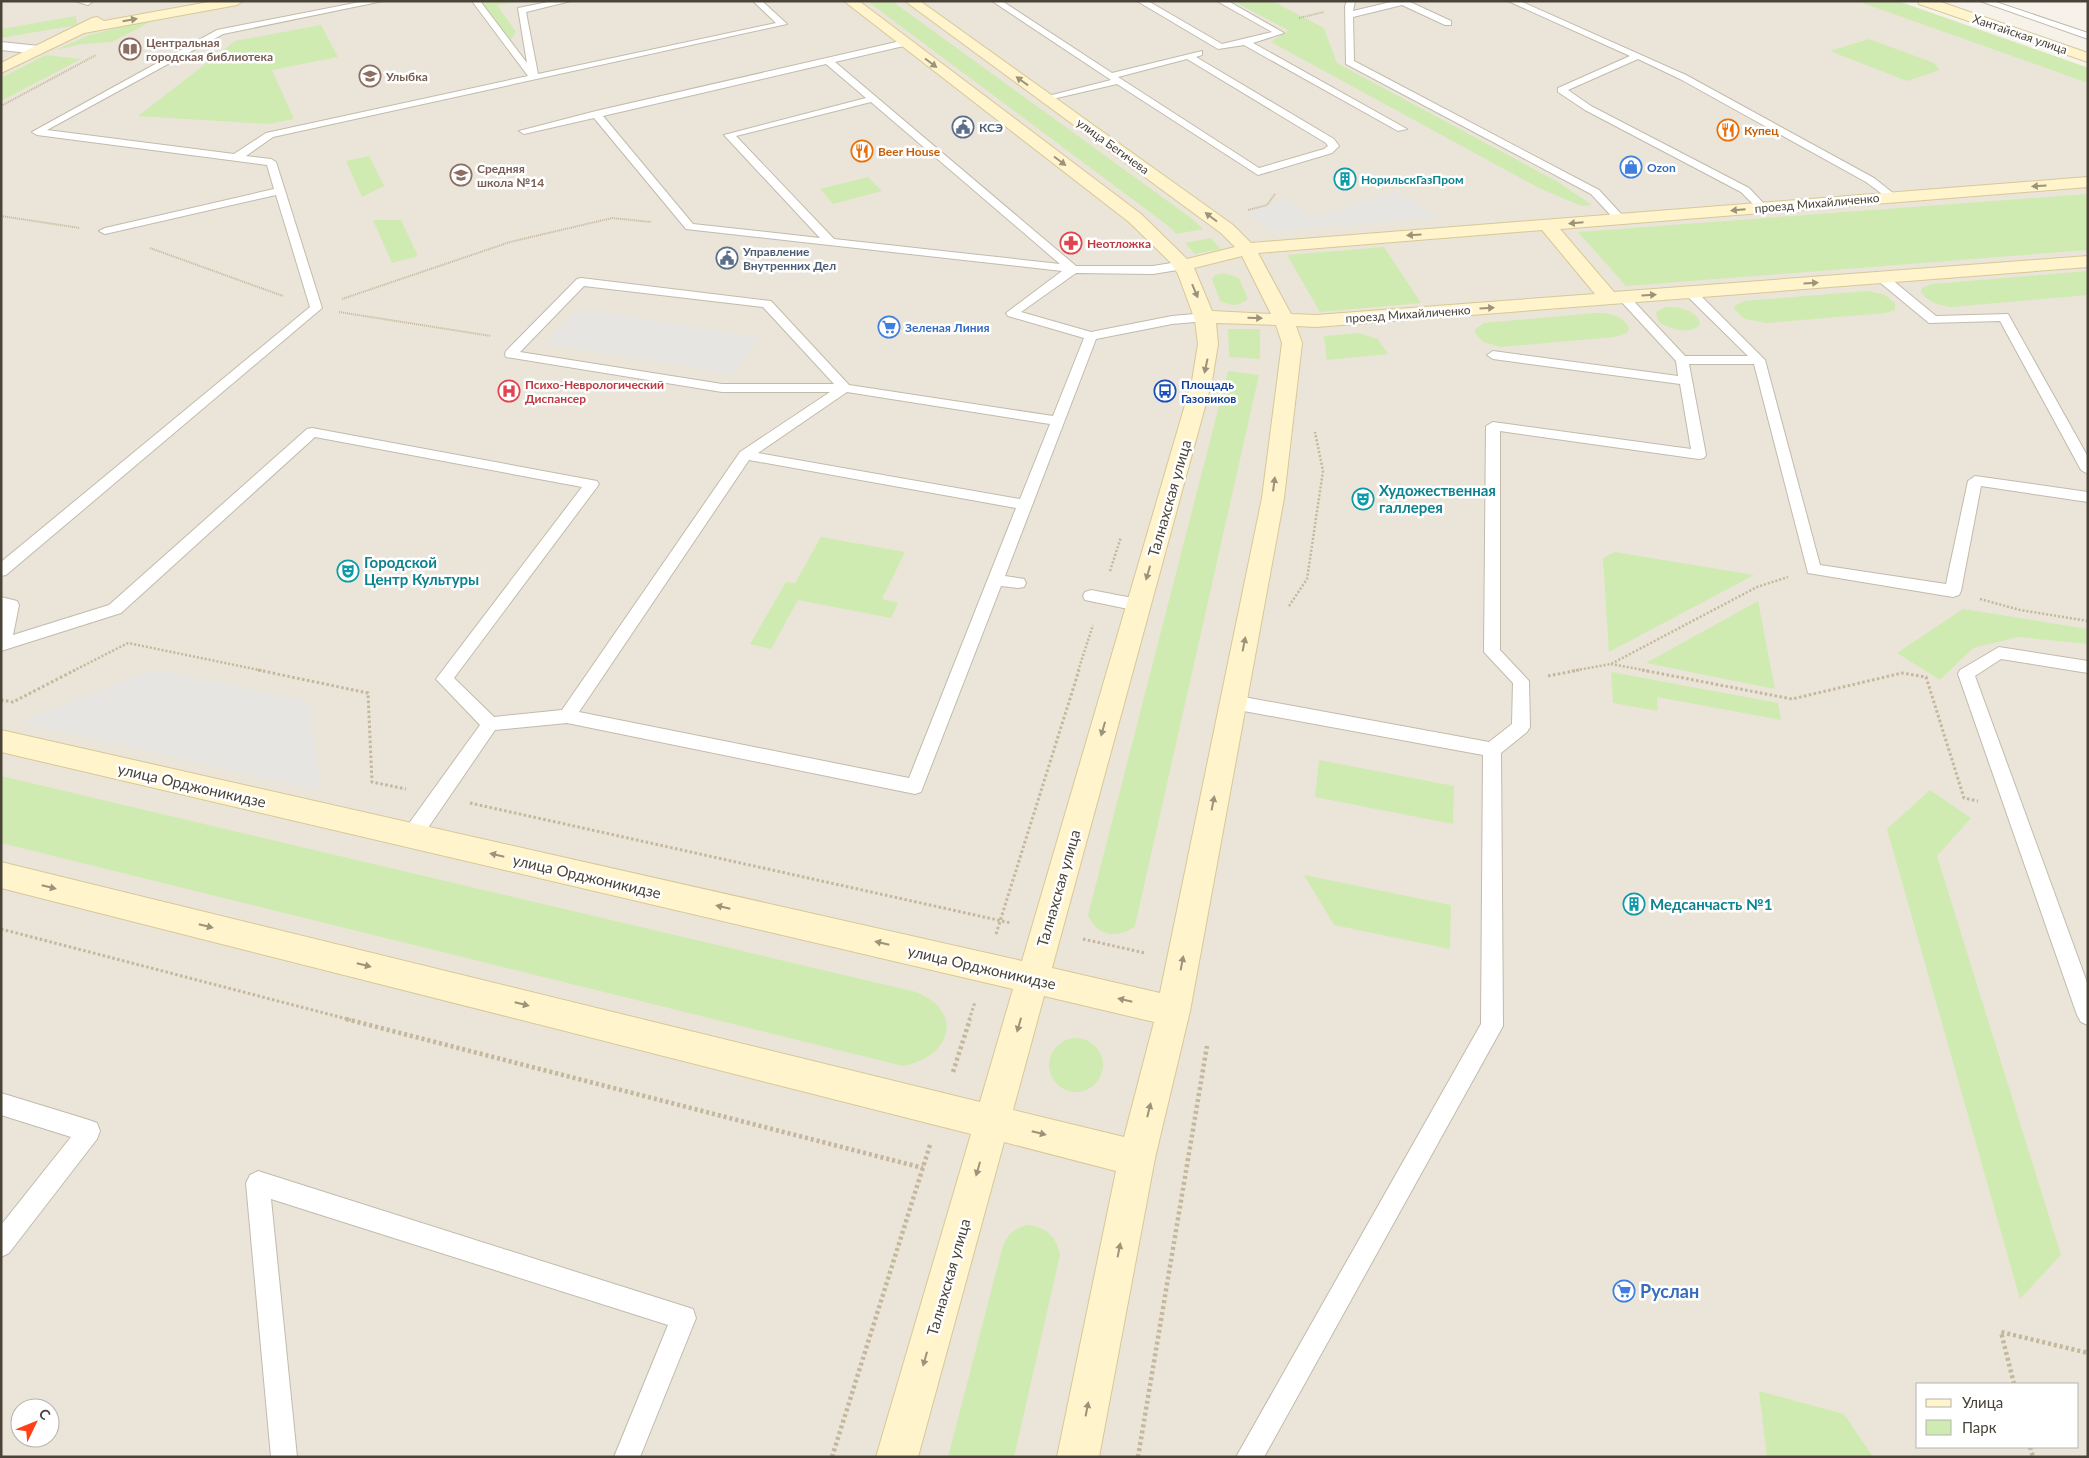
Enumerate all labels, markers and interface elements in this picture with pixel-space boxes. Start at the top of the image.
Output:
street label: Хантайская улица [1971,11,2069,57]
one-way arrow [122,16,138,24]
place label: Центральная городская библиотека [146,35,273,64]
library icon: Центральная городская библиотека [118,37,142,61]
one-way arrow [924,57,937,68]
school or university icon: Улыбка [358,64,382,88]
place label: Улыбка [385,69,428,84]
one-way arrow [1015,76,1029,86]
public building icon: КСЭ [951,115,975,139]
street label: улица Бегичева [1074,115,1152,177]
restaurant icon: Купец [1716,118,1740,142]
place label: КСЭ [979,120,1003,135]
place label: Купец [1744,123,1779,138]
restaurant icon: Beer House [850,139,874,163]
place label: Beer House [878,144,941,159]
shop icon: Ozon [1619,155,1643,179]
one-way arrow [1053,156,1067,166]
place label: Ozon [1647,160,1676,175]
place label: Средняя школа №14 [477,161,544,190]
school or university icon: Средняя школа №14 [449,163,473,187]
building icon: НорильскГазПром [1333,167,1357,191]
place label: НорильскГазПром [1361,172,1463,187]
one-way arrow [2031,182,2047,190]
street label: проезд Михайличенко [1754,190,1880,216]
one-way arrow [1729,206,1745,214]
one-way arrow [1204,212,1218,222]
one-way arrow [1567,219,1583,227]
pharmacy icon: Неотложка [1059,231,1083,255]
one-way arrow [1405,232,1421,240]
place label: Неотложка [1087,236,1151,251]
place label: Управление Внутренних Дел [742,244,836,273]
public building icon: Управление Внутренних Дел [715,246,739,270]
one-way arrow [1803,279,1819,287]
one-way arrow [1191,284,1199,298]
one-way arrow [1641,291,1657,299]
street label: проезд Михайличенко [1345,302,1471,326]
one-way arrow [1479,304,1495,312]
one-way arrow [1247,314,1263,322]
supermarket icon: Зеленая Линия [877,315,901,339]
place label: Зеленая Линия [905,320,990,335]
one-way arrow [1202,358,1210,373]
place label: Психо-Неврологический Диспансер [525,377,664,406]
place label: Площадь Газовиков [1181,377,1236,406]
hospital icon: Психо-Неврологический Диспансер [497,379,521,403]
bus stop icon: Площадь Газовиков [1153,379,1177,403]
street label: Талнахская улица [1144,437,1194,559]
one-way arrow [1271,476,1279,492]
place label: Художественная галлерея [1379,481,1496,516]
theatre icon: Художественная галлерея [1351,487,1375,511]
place label: Городской Центр Культуры [364,553,479,588]
theatre icon: Городской Центр Культуры [336,559,360,583]
one-way arrow [1143,565,1151,580]
one-way arrow [1241,635,1249,651]
one-way arrow [1099,722,1107,737]
street label: улица Орджоникидзе [116,759,268,811]
one-way arrow [1210,795,1218,811]
street label: Талнахская улица [1033,827,1083,949]
street label: улица Орджоникидзе [511,850,663,902]
one-way arrow [489,851,504,859]
one-way arrow [41,883,56,891]
building icon: Медсанчасть №1 [1622,892,1646,916]
place label: Медсанчасть №1 [1650,895,1772,913]
one-way arrow [716,903,731,911]
one-way arrow [199,922,214,930]
one-way arrow [874,939,889,947]
street label: улица Орджоникидзе [906,941,1058,993]
one-way arrow [1178,955,1186,970]
one-way arrow [356,961,371,969]
one-way arrow [1118,996,1133,1004]
one-way arrow [514,1000,529,1008]
one-way arrow [1015,1018,1023,1033]
one-way arrow [1145,1103,1153,1118]
one-way arrow [1031,1130,1046,1138]
one-way arrow [974,1161,982,1176]
street label: Талнахская улица [923,1216,973,1338]
one-way arrow [1115,1241,1123,1257]
supermarket icon: Руслан [1612,1279,1636,1303]
place label: Руслан [1640,1280,1699,1302]
one-way arrow [921,1351,929,1366]
legend [1916,1383,2079,1448]
text: Улица [1962,1393,2003,1411]
north arrow [10,1398,60,1448]
one-way arrow [1083,1401,1091,1417]
text: С [35,1405,55,1424]
text: Парк [1962,1418,1997,1436]

